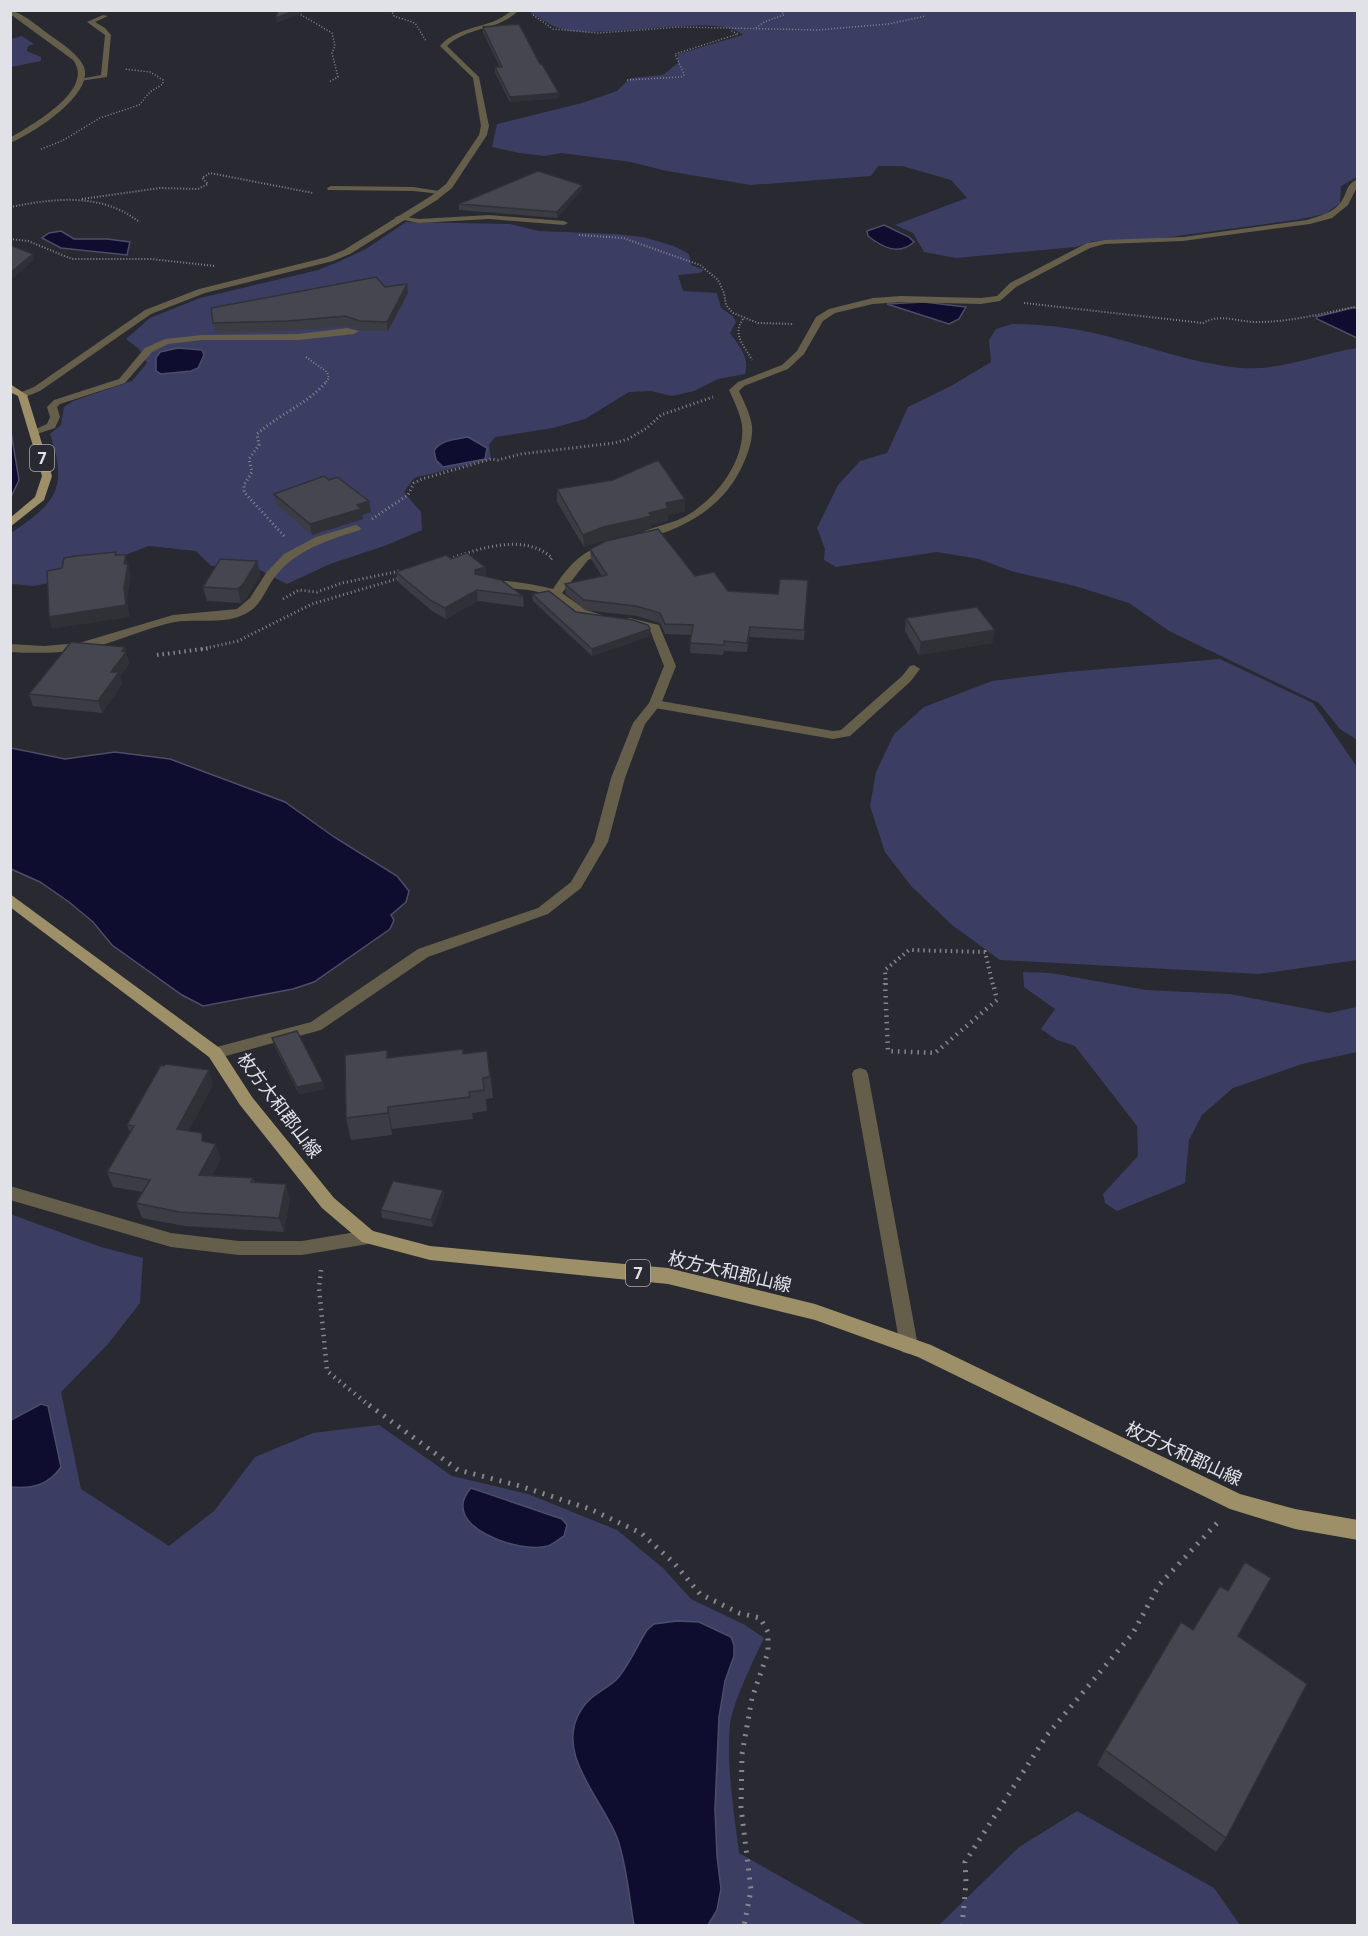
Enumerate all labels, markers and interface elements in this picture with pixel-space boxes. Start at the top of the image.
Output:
road number: 7 [30,445,54,471]
street label: 枚方大和郡山線 [233,1047,327,1163]
street label: 枚方大和郡山線 [666,1245,794,1297]
road number: 7 [626,1260,650,1286]
street label: 枚方大和郡山線 [1122,1415,1246,1491]

